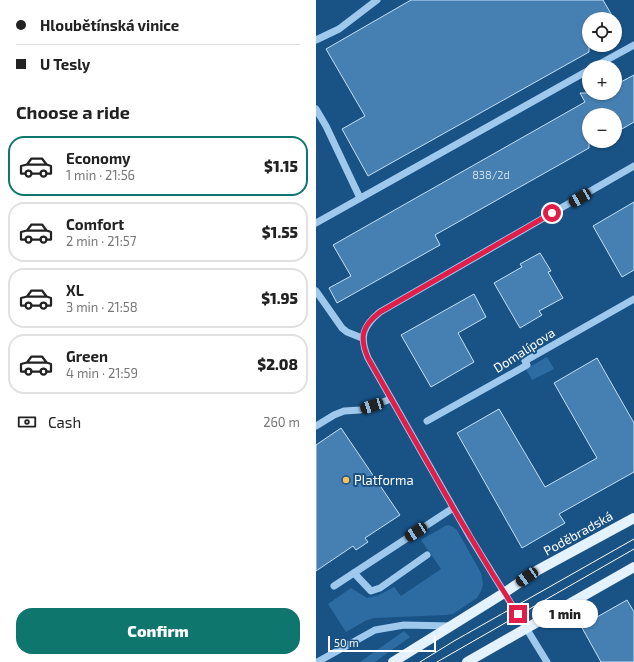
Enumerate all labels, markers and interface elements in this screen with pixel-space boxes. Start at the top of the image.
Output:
map controls [582,12,622,148]
button: locate [582,12,622,52]
text: Hloubětínská vinice [40,16,179,34]
text: U Tesly [40,55,90,73]
button: + [582,60,622,100]
text: Choose a ride [16,101,130,123]
button: − [582,108,622,148]
icon: car [18,148,54,184]
text: Economy [66,149,131,167]
text: $1.15 [264,157,298,175]
text: 1 min · 21:56 [66,167,135,183]
house number: 838/2d [472,168,510,181]
car [567,187,593,209]
route start [543,204,561,222]
icon: car [18,214,54,250]
text: Comfort [66,215,124,233]
text: $1.55 [262,223,298,241]
text: 2 min · 21:57 [66,233,136,249]
icon: car [18,280,54,316]
text: XL [66,281,84,299]
text: $1.95 [261,289,298,307]
text: 3 min · 21:58 [66,299,138,315]
street label: Domalípova [490,324,558,376]
icon: car [18,346,54,382]
text: Green [66,347,108,365]
text: $2.08 [257,355,298,373]
text: 4 min · 21:59 [66,365,138,381]
car [359,397,385,415]
icon: cash [16,411,38,433]
text: Cash [48,413,81,431]
text: 260 m [263,414,300,430]
place label: Platforma [354,472,414,488]
marker: Platforma [341,475,351,485]
street label: Poděbradská [540,507,616,559]
car [403,520,429,544]
car [514,565,540,589]
callout: 1 min [532,600,598,628]
route end [509,605,527,623]
text: 1 min [549,606,581,622]
button: Confirm [16,608,300,654]
scale bar [328,634,436,653]
text: 50 m [334,636,359,649]

